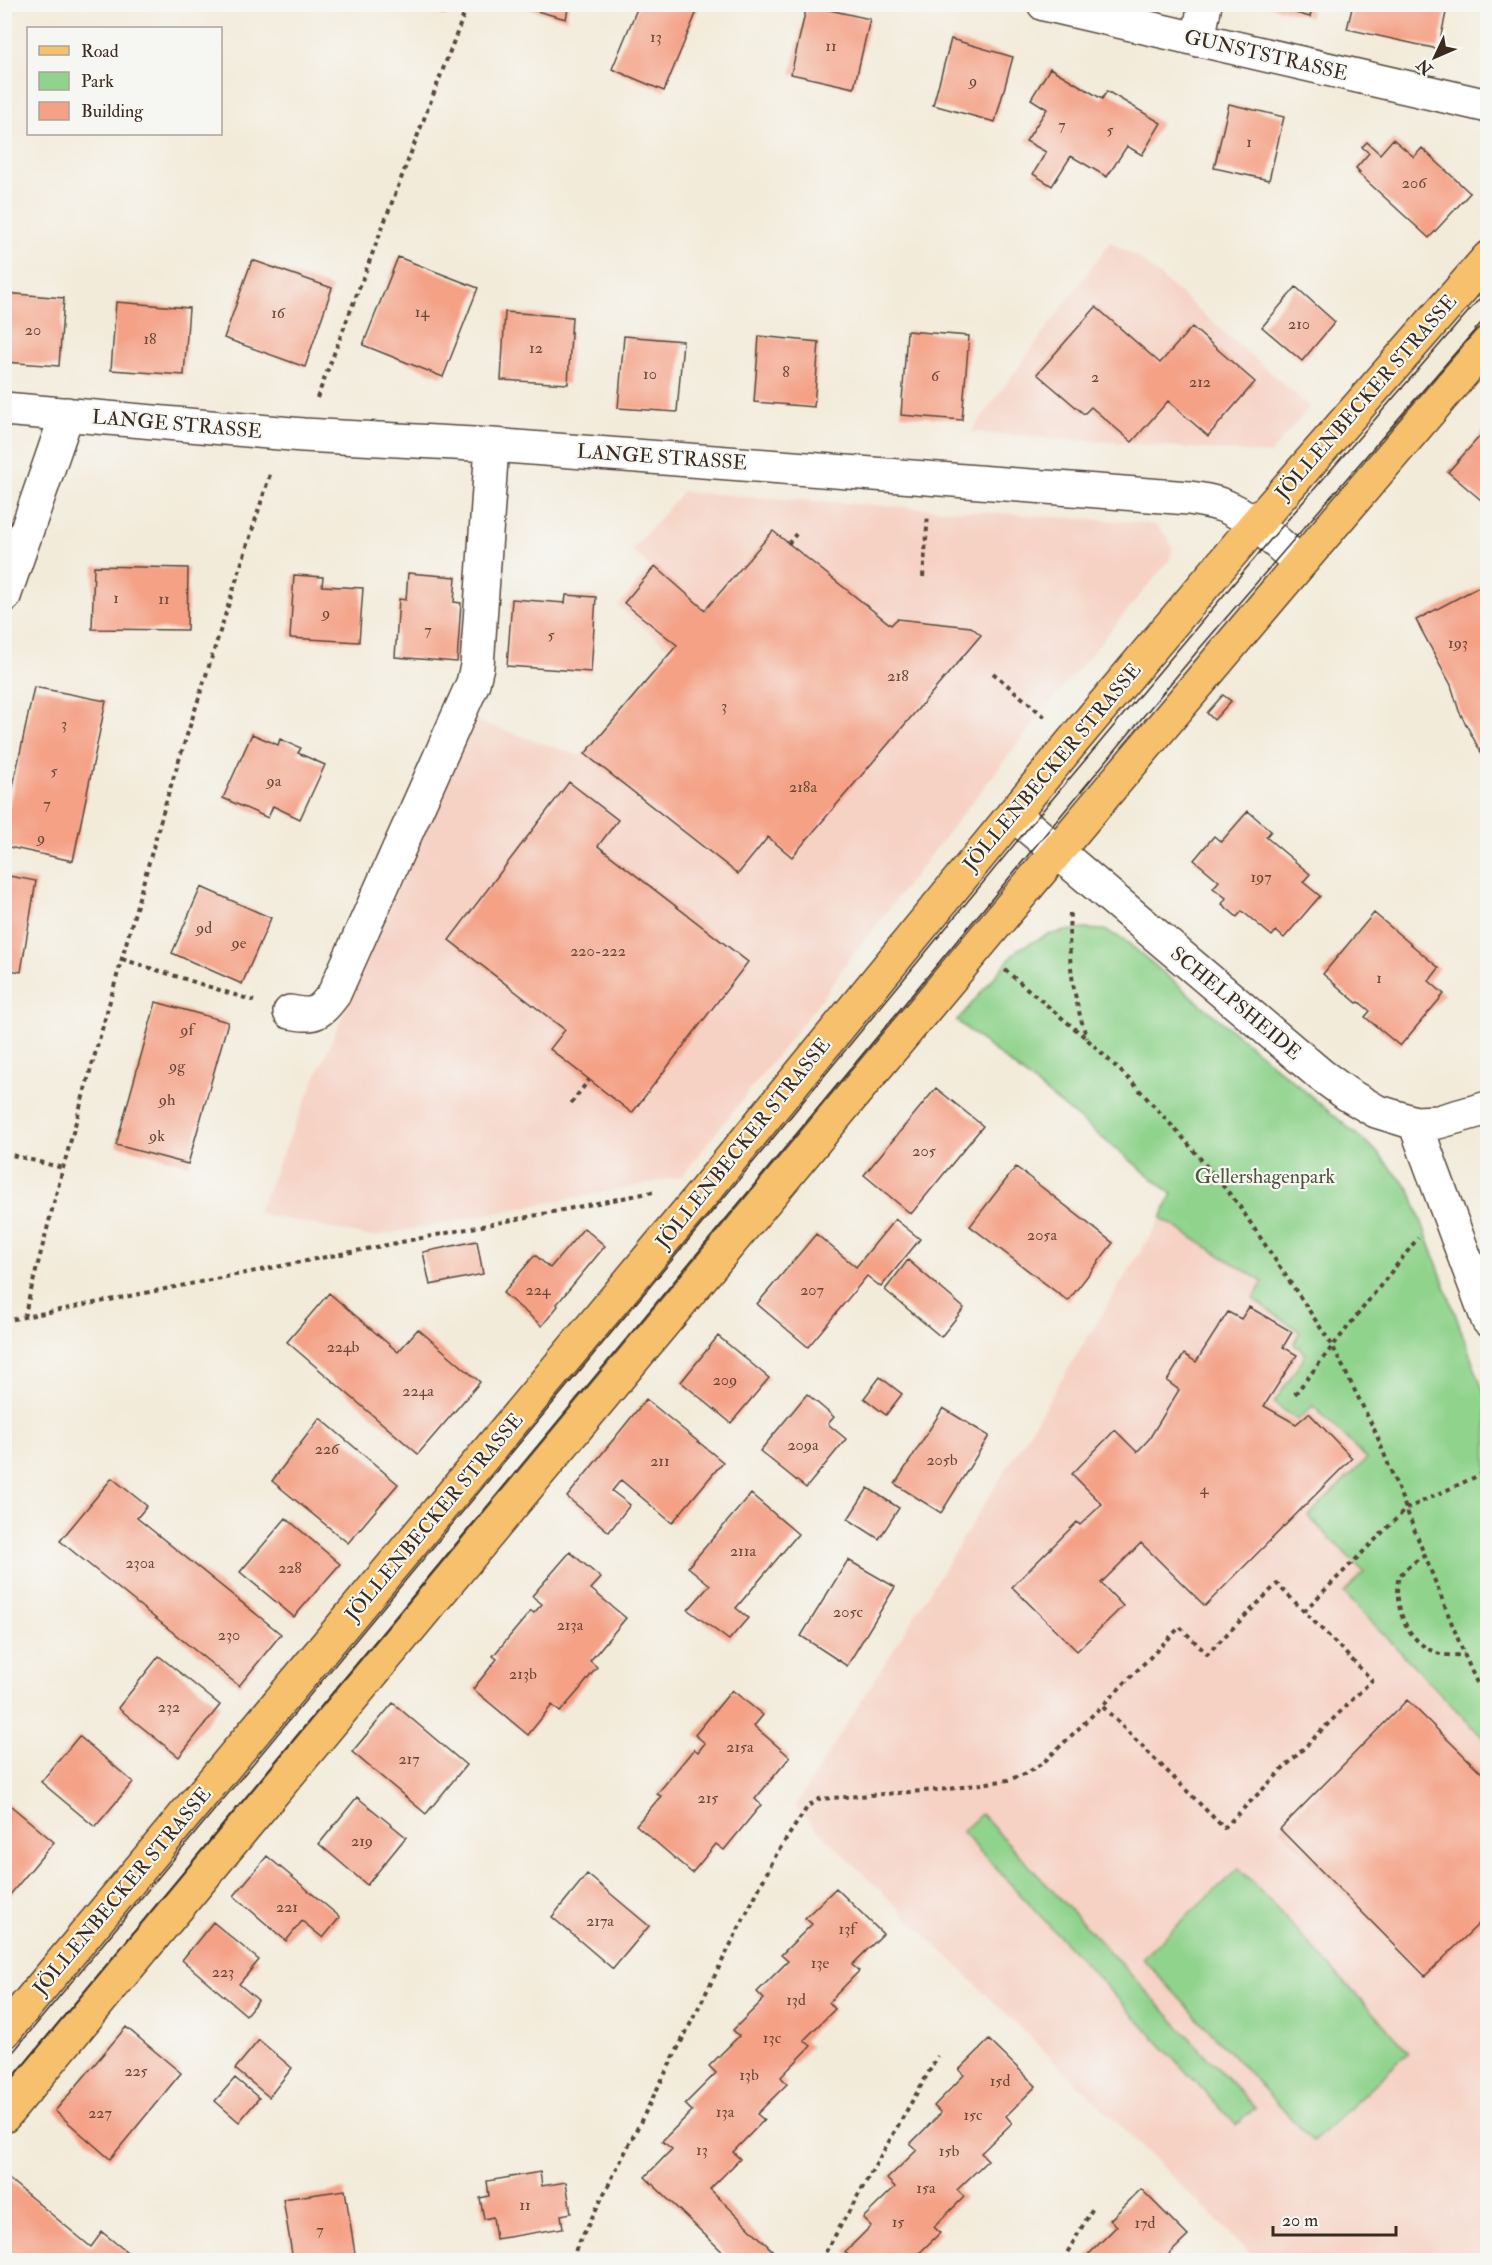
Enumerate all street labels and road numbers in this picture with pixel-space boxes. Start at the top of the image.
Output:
street label: GUNSTSTRASSE [1182,24,1350,86]
street label: JÖLLENBECKER STRASSE [1269,289,1462,506]
street label: LANGE STRASSE [91,404,263,444]
street label: LANGE STRASSE [576,439,748,475]
street label: JÖLLENBECKER STRASSE [957,658,1146,877]
street label: SCHELPSHEIDE [1165,941,1307,1065]
street label: JÖLLENBECKER STRASSE [650,1033,836,1254]
street label: JÖLLENBECKER STRASSE [339,1408,528,1627]
street label: JÖLLENBECKER STRASSE [27,1782,216,2001]

